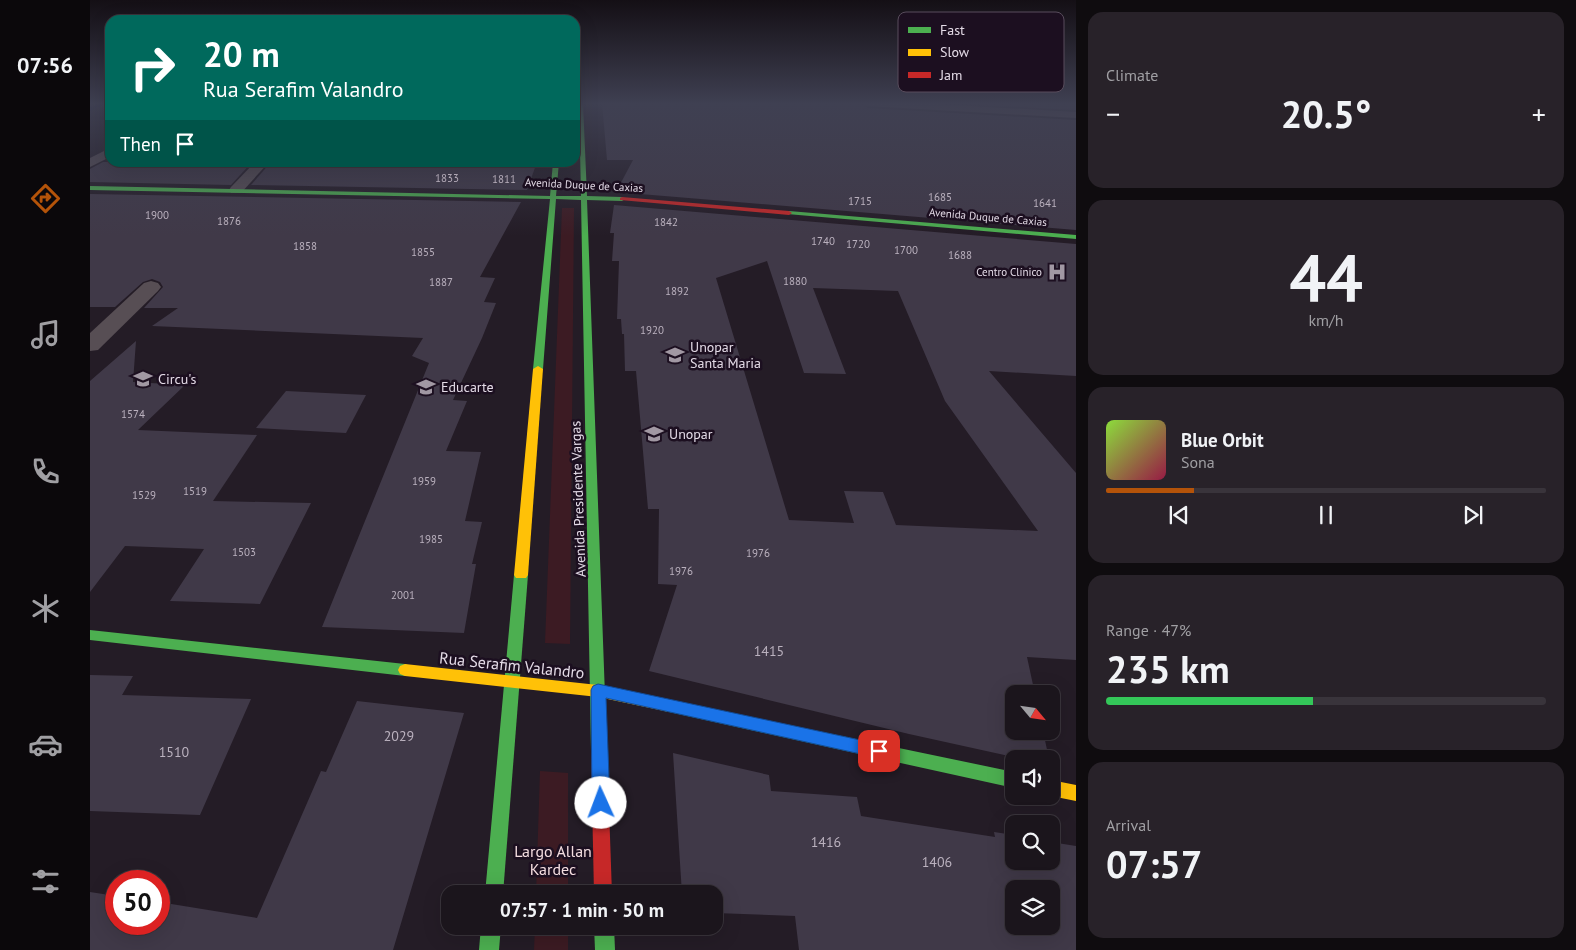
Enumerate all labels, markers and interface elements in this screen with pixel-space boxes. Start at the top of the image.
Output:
legend [898,12,1064,92]
text: Fast [940,21,965,39]
text: 20 m [203,31,280,77]
icon: right [120,35,185,100]
text: Slow [940,43,970,61]
text: 07:56 [17,51,73,79]
text: Climate [1106,65,1158,85]
text: Jam [939,66,962,84]
text: Rua Serafim Valandro [203,75,404,103]
text: 20.5° [1281,89,1371,138]
text: − [1106,95,1120,132]
text: + [1532,95,1546,132]
icon: arrive [171,130,199,158]
text: Then [120,132,161,156]
house number: 1833 [435,171,459,185]
house number: 1811 [492,172,516,186]
street label: Avenida Duque de Caxias [525,175,644,195]
icon: directions [28,181,63,216]
house number: 1685 [928,190,952,204]
house number: 1715 [848,194,872,208]
house number: 1641 [1033,196,1057,210]
street label: Avenida Duque de Caxias [928,205,1048,229]
house number: 1900 [145,208,169,222]
house number: 1876 [217,214,241,228]
house number: 1842 [654,215,678,229]
house number: 1740 [811,234,835,248]
text: 44 [1289,235,1363,319]
house number: 1720 [846,237,870,251]
house number: 1858 [293,239,317,253]
house number: 1700 [894,243,918,257]
house number: 1855 [411,245,435,259]
house number: 1688 [948,248,972,262]
hospital icon: Centro Clínico [1046,261,1068,283]
place label: Centro Clínico [976,265,1042,279]
house number: 1880 [783,274,807,288]
house number: 1887 [429,275,453,289]
house number: 1892 [665,284,689,298]
text: km/h [1308,310,1344,330]
icon: music [28,317,63,352]
house number: 1920 [640,323,664,337]
place label: Unopar Santa Maria [690,338,761,372]
school or university icon: Unopar Santa Maria [664,344,686,366]
school or university icon: Circu's [132,368,154,390]
place label: Circu's [158,370,197,388]
school or university icon: Educarte [415,376,437,398]
place label: Educarte [441,378,494,396]
house number: 1574 [121,407,145,421]
street label: Avenida Presidente Vargas [566,420,590,578]
school or university icon: Unopar [643,423,665,445]
place label: Unopar [669,425,713,443]
text: Blue Orbit [1181,428,1264,452]
text: Sona [1181,452,1215,472]
icon: phone [28,454,63,489]
house number: 1959 [412,474,436,488]
house number: 1519 [183,484,207,498]
house number: 1529 [132,488,156,502]
icon: previous [1165,501,1193,529]
icon: pause [1312,501,1340,529]
icon: next [1459,501,1487,529]
house number: 1985 [419,532,443,546]
house number: 1503 [232,545,256,559]
house number: 1976 [746,546,770,560]
house number: 1976 [669,564,693,578]
house number: 2001 [391,588,415,602]
icon: climate [28,591,63,626]
text: Range · 47% [1106,620,1191,640]
house number: 1415 [754,642,784,660]
text: 235 km [1106,644,1230,693]
street label: Rua Serafim Valandro [438,647,586,683]
north arrow [1005,685,1060,740]
map controls [1005,685,1060,935]
icon: car [28,727,63,762]
house number: 2029 [384,727,414,745]
pin [858,730,900,772]
icon: arrive [865,737,893,765]
house number: 1510 [159,743,190,761]
button: sound [1005,750,1060,805]
position arrow [574,776,626,828]
button: search [1005,815,1060,870]
text: Arrival [1106,815,1151,835]
house number: 1416 [811,833,841,851]
text: 07:57 [1106,839,1202,888]
park label: Largo Allan Kardec [514,841,592,879]
house number: 1406 [922,853,952,871]
icon: filters [28,864,63,899]
speed limit sign: 50 [105,870,170,935]
button: layers [1005,880,1060,935]
text: 07:57 · 1 min · 50 m [500,898,664,922]

